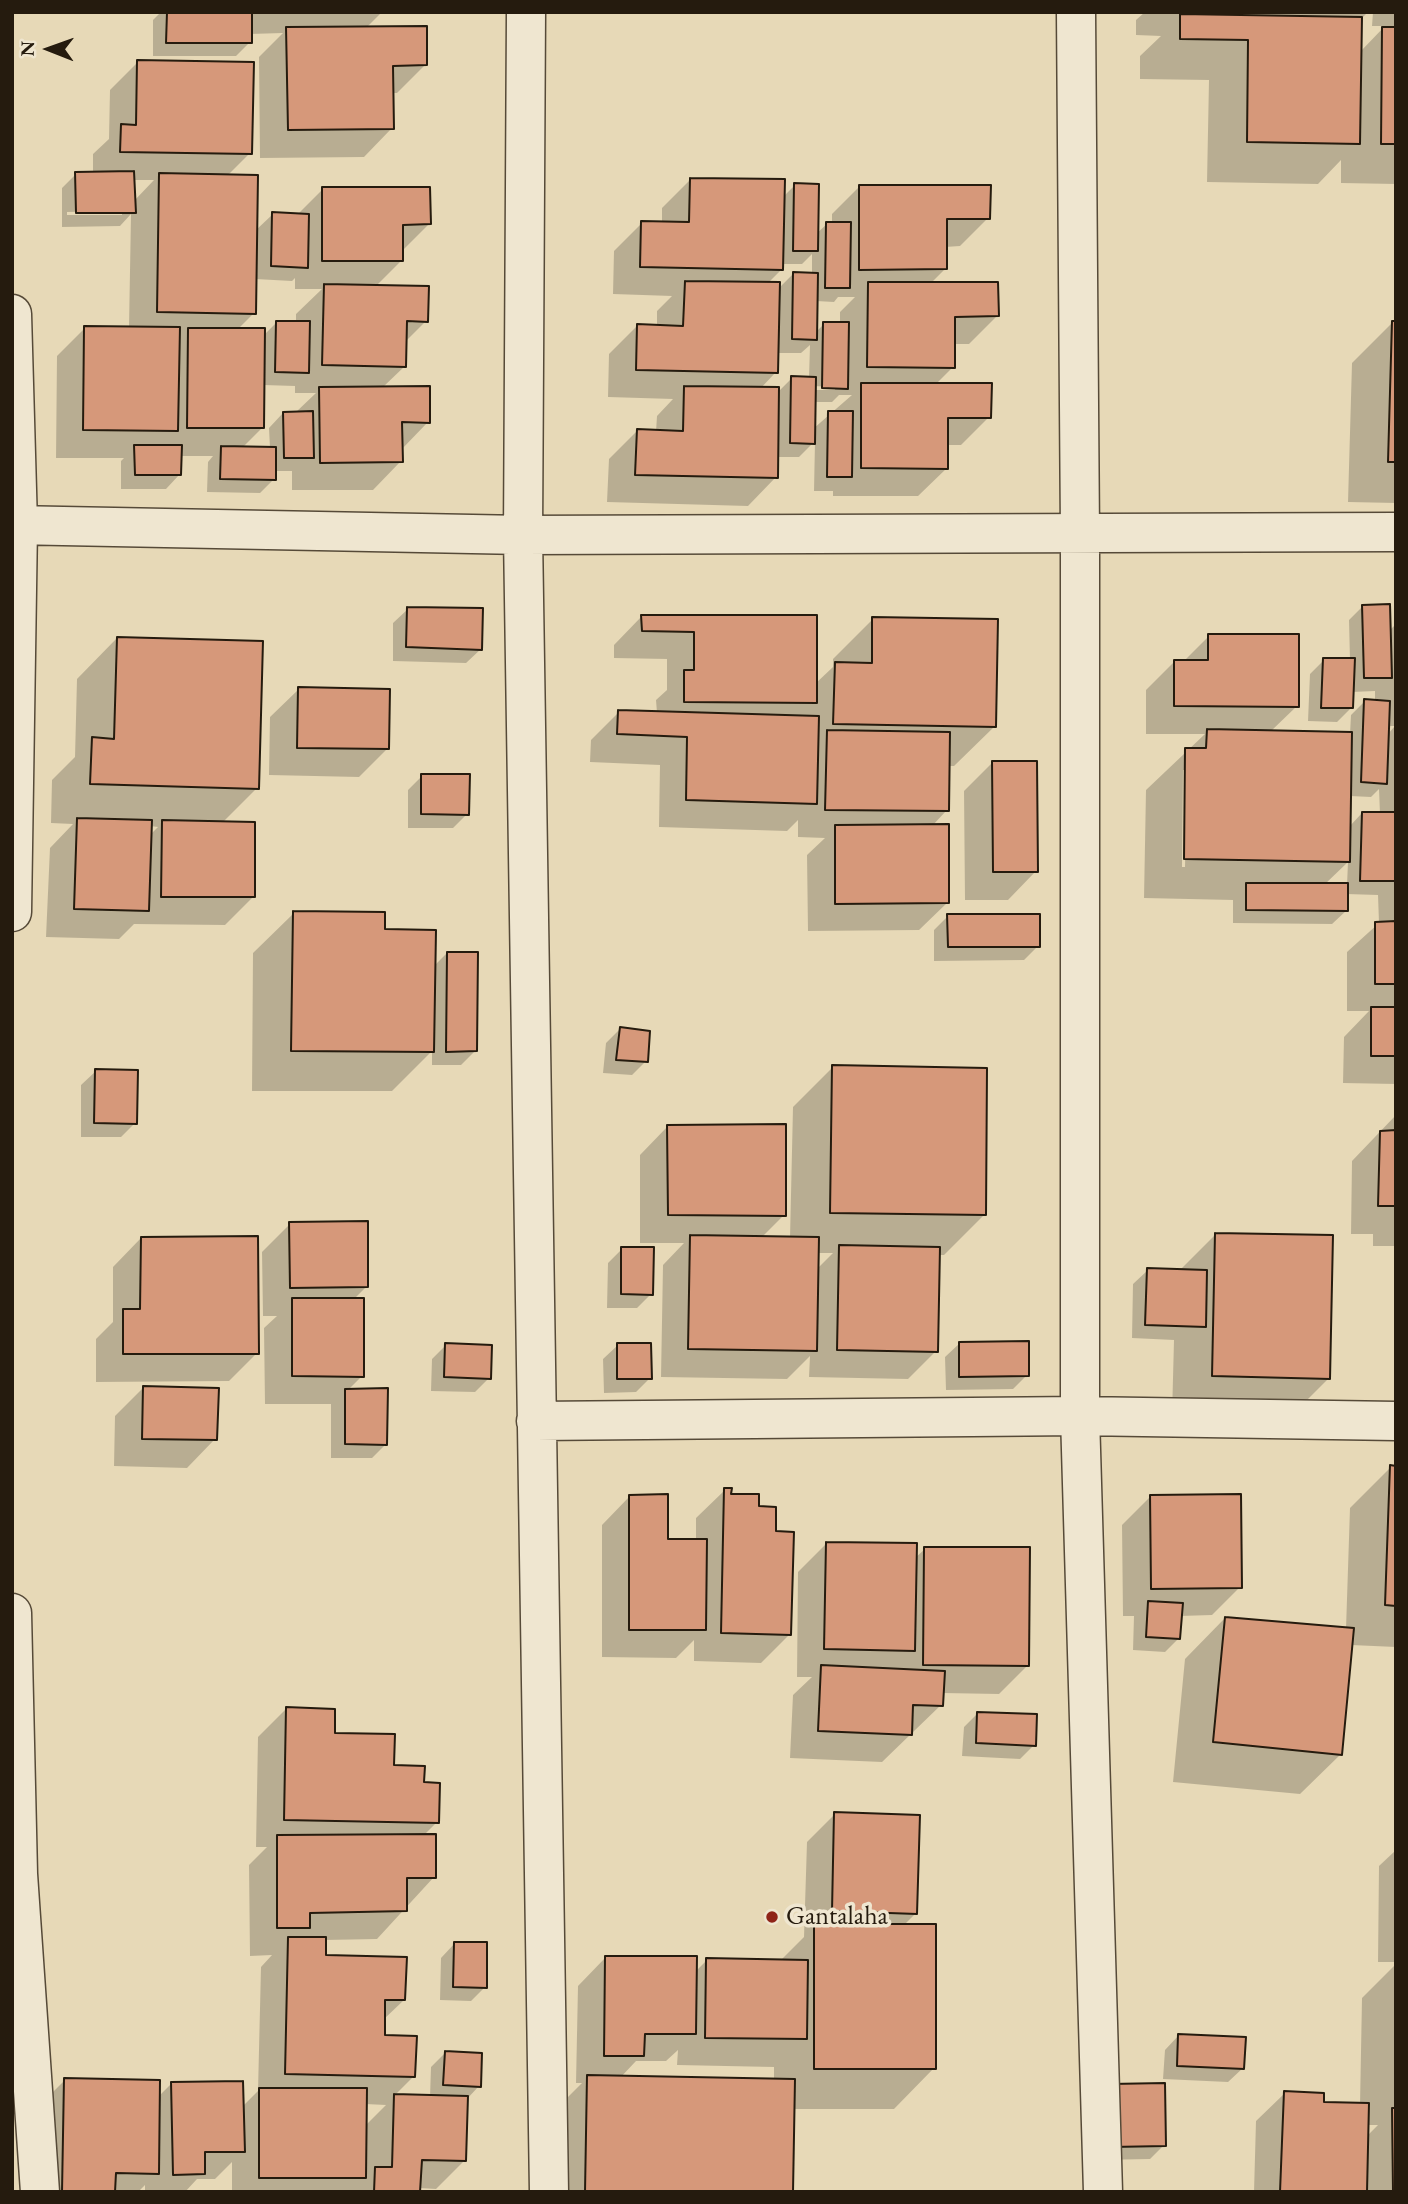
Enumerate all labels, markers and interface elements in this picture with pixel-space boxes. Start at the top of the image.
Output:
north arrow [14,14,84,84]
text: N [15,41,40,57]
place label: Gantalaha [786,1901,888,1933]
marker: Gantalaha [764,1909,780,1925]

